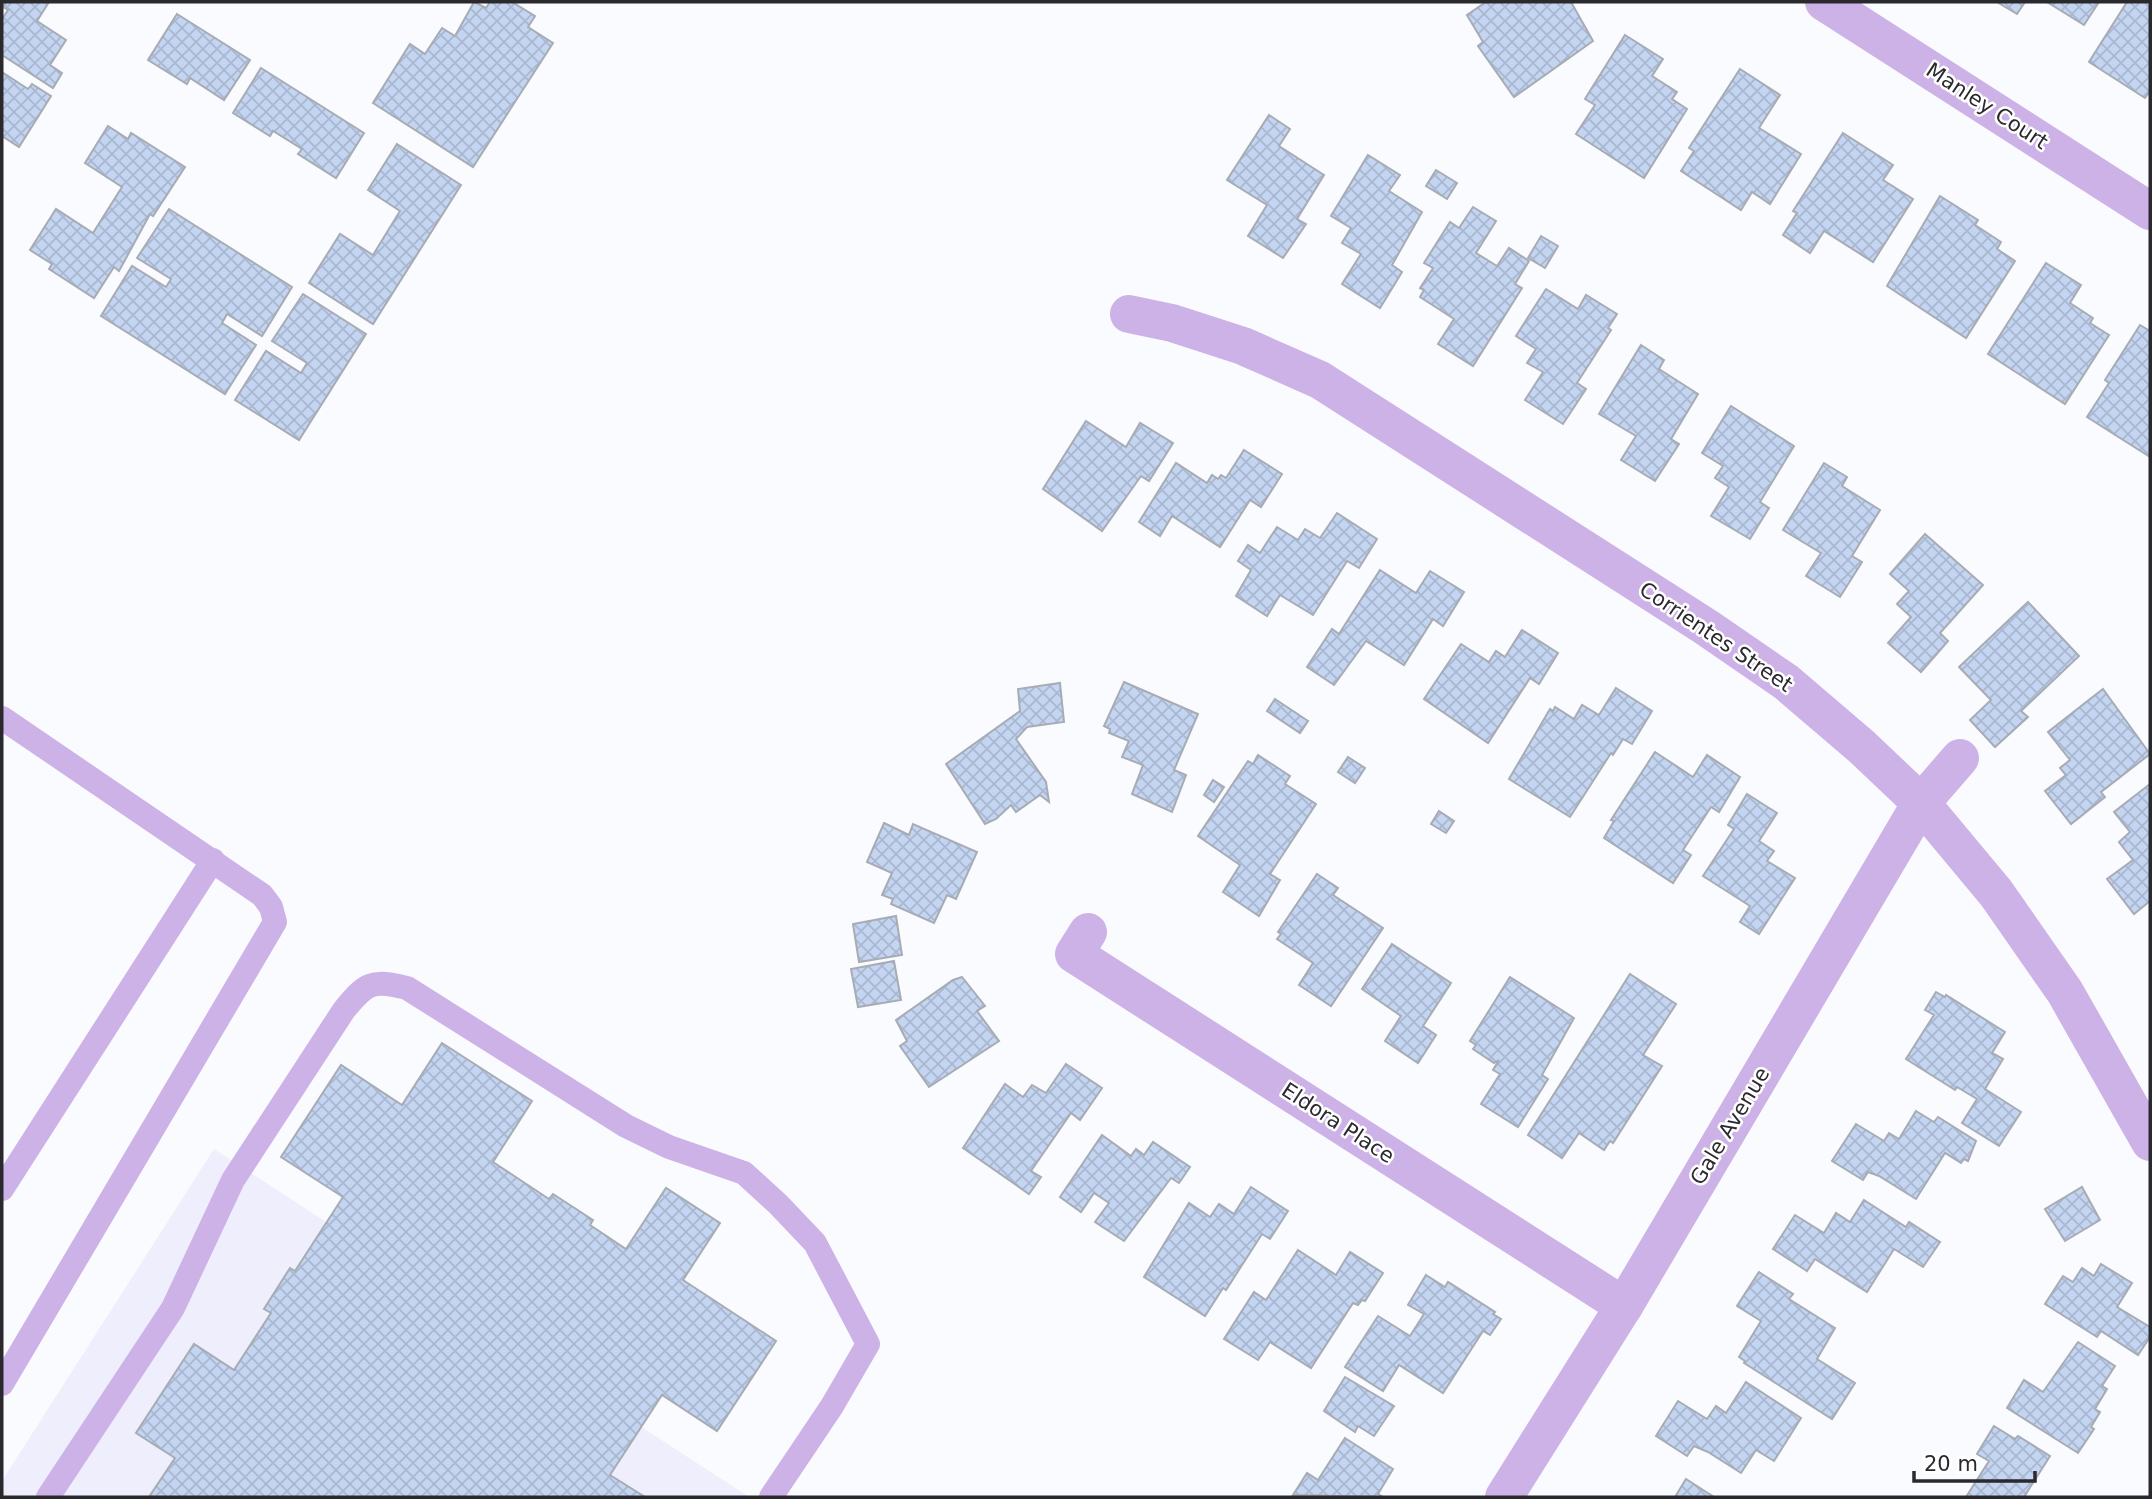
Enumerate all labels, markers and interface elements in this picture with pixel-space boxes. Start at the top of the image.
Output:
street label: Manley Court [1922,58,2052,154]
street label: Corrientes Street [1635,577,1797,697]
street label: Gale Avenue [1686,1063,1774,1189]
street label: Eldora Place [1277,1078,1399,1168]
scale bar [1914,1440,2035,1484]
text: 20 m [1924,1452,1978,1476]

